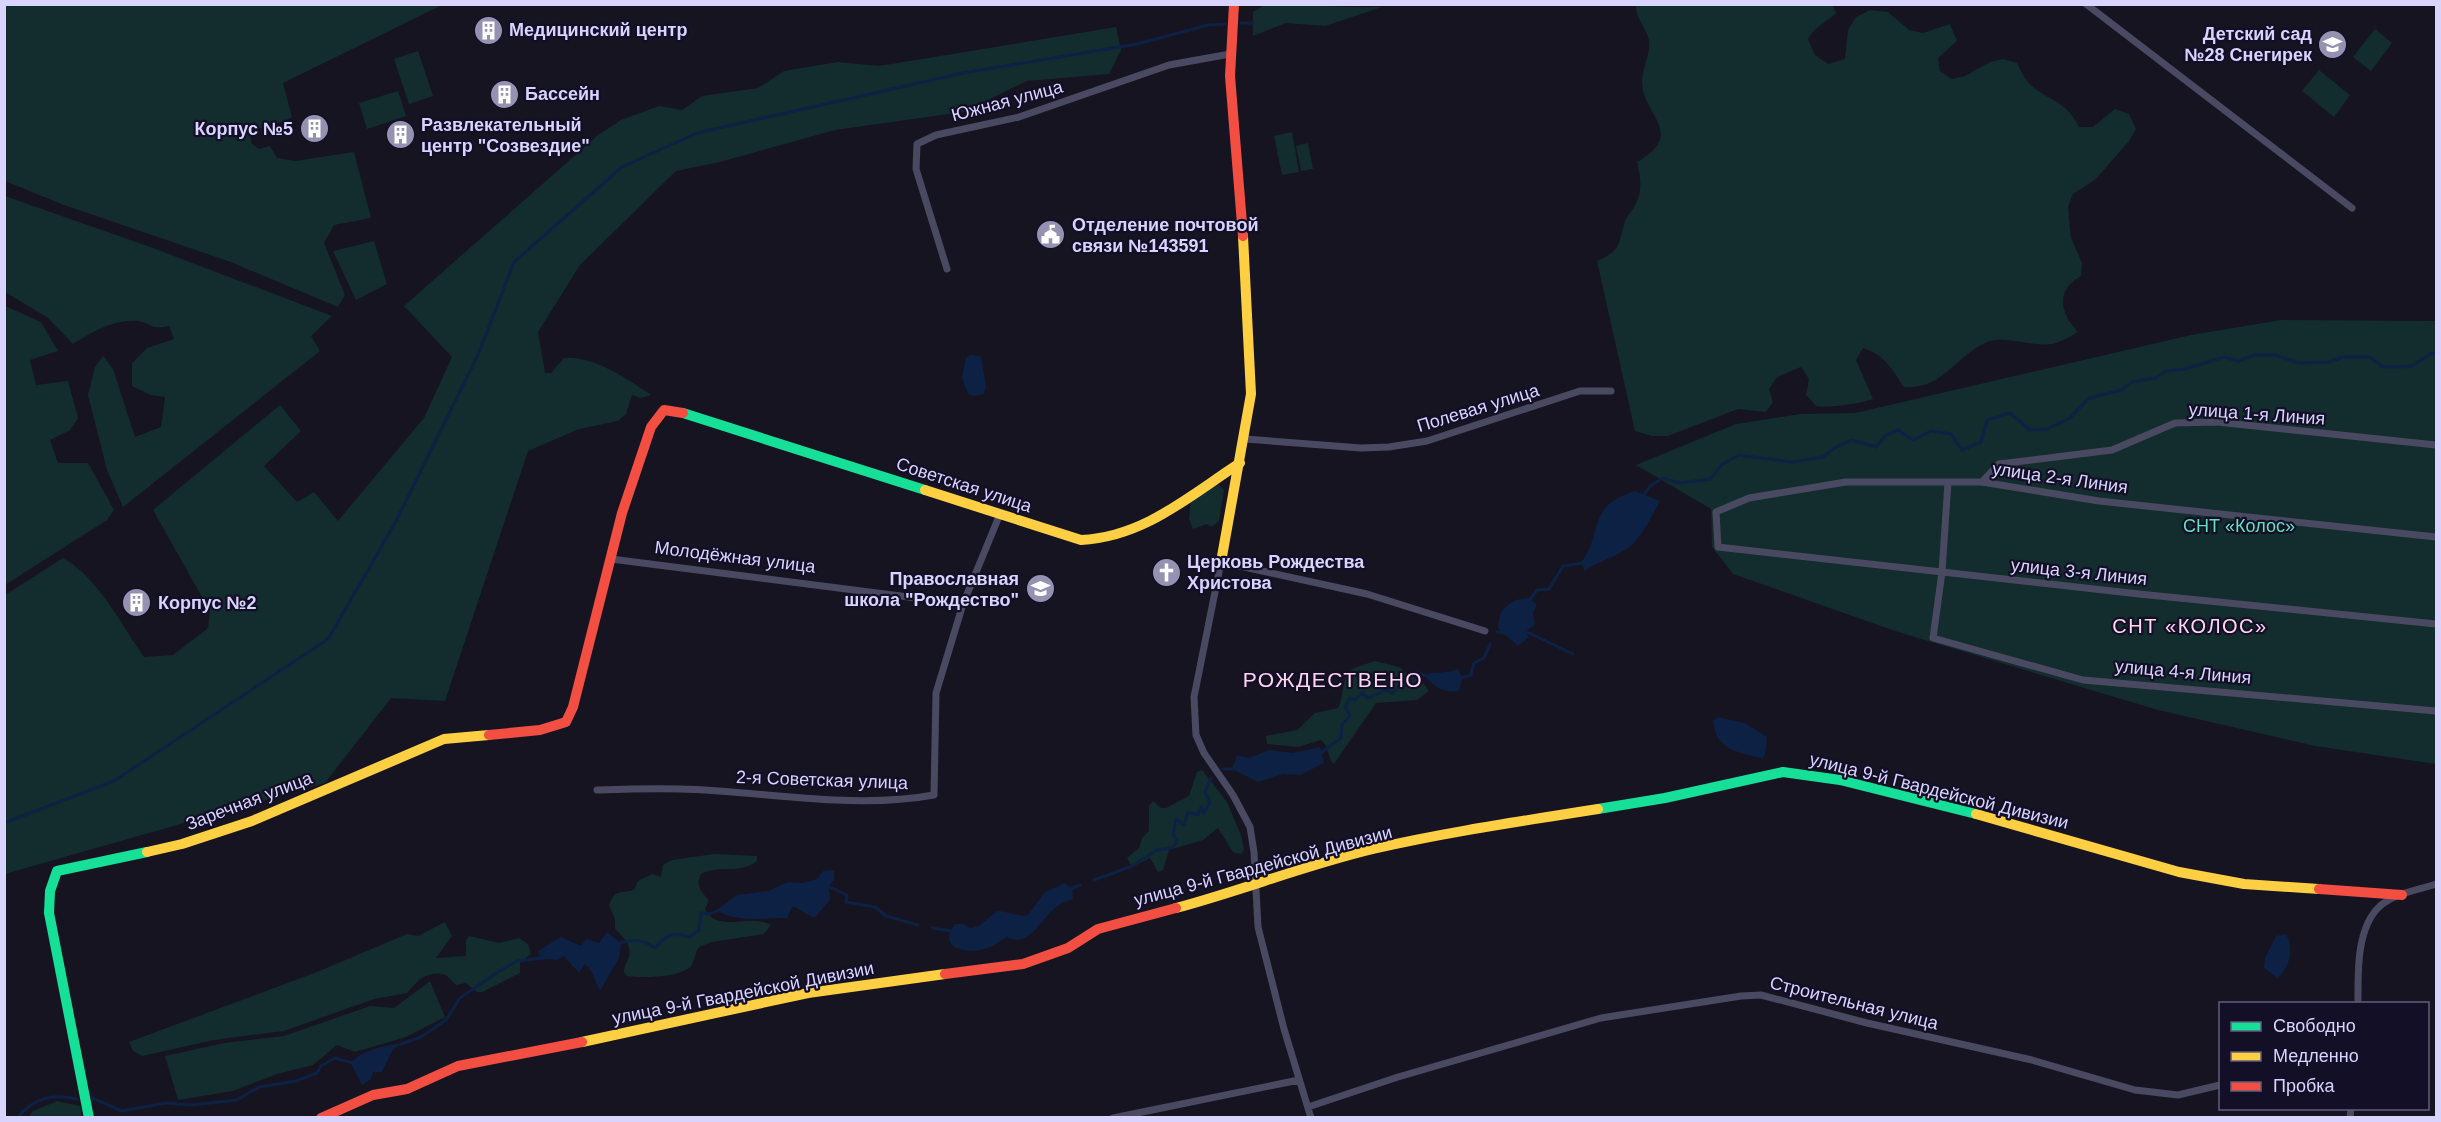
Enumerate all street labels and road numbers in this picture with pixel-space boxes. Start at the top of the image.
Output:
street label: Южная улица [949,76,1066,125]
street label: Полевая улица [1415,380,1542,436]
street label: улица 1-я Линия [2188,399,2326,429]
street label: Советская улица [894,454,1035,517]
street label: улица 2-я Линия [1991,459,2129,497]
street label: Молодёжная улица [653,537,818,577]
street label: улица 3-я Линия [2010,555,2148,589]
street label: улица 4-я Линия [2114,656,2252,688]
street label: улица 9-й Гвардейской Дивизии [1807,749,2071,833]
street label: Заречная улица [183,767,316,834]
street label: 2-я Советская улица [736,767,909,793]
street label: улица 9-й Гвардейской Дивизии [1132,822,1394,910]
street label: улица 9-й Гвардейской Дивизии [610,958,876,1028]
street label: Строительная улица [1768,972,1941,1034]

